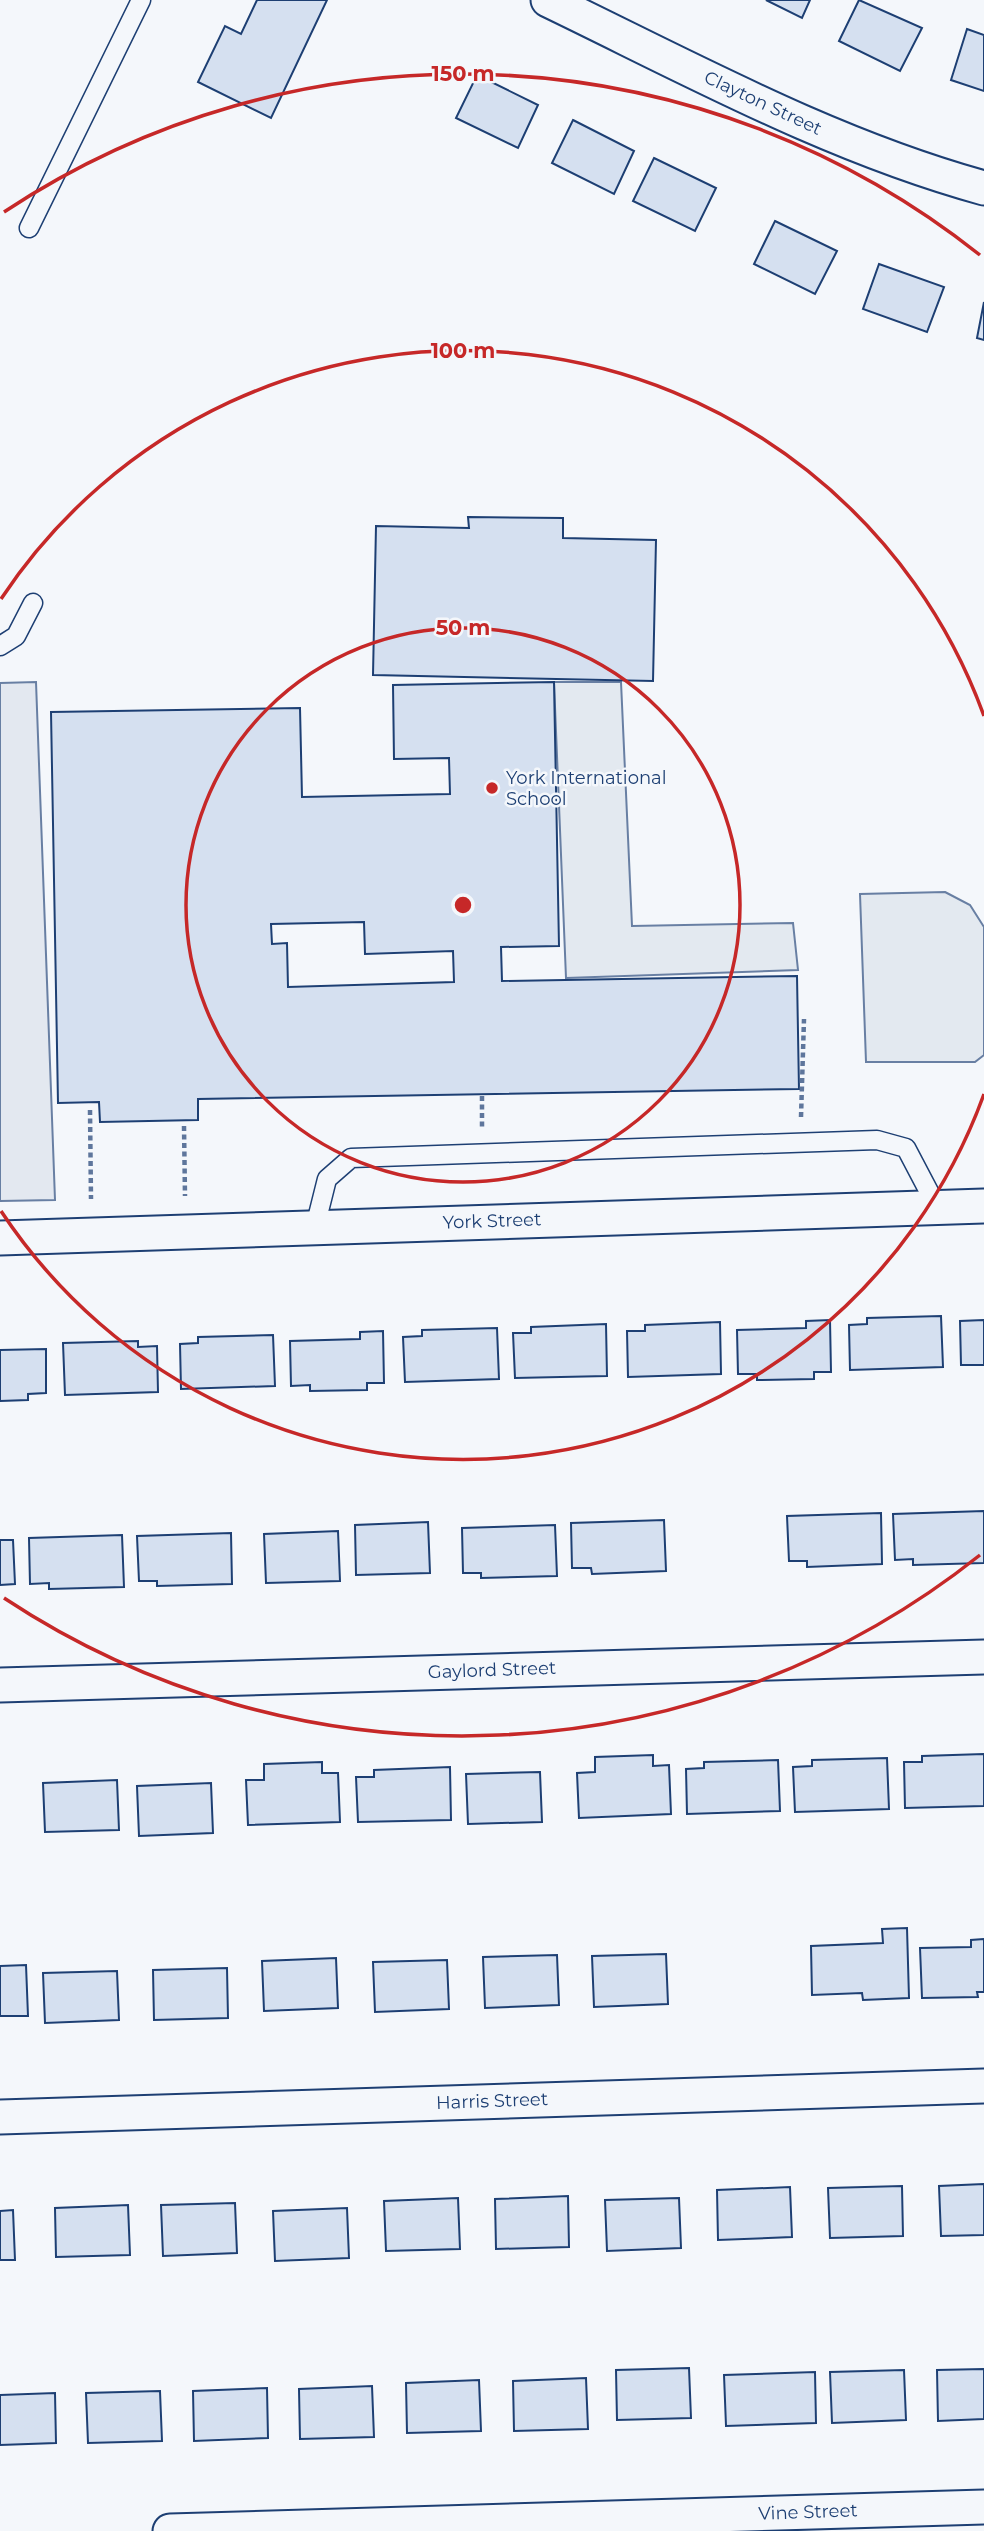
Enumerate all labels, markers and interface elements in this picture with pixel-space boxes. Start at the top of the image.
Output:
text: 150 m [432,61,494,86]
street label: Clayton Street [701,66,825,140]
text: 100 m [431,338,495,363]
text: 50 m [436,615,490,640]
place label: York International School [506,767,667,810]
marker: York International School [484,780,500,796]
centre of rings [451,893,475,917]
street label: York Street [442,1208,542,1234]
street label: Gaylord Street [427,1657,557,1683]
street label: Harris Street [436,2088,548,2114]
street label: Vine Street [758,2499,858,2525]

